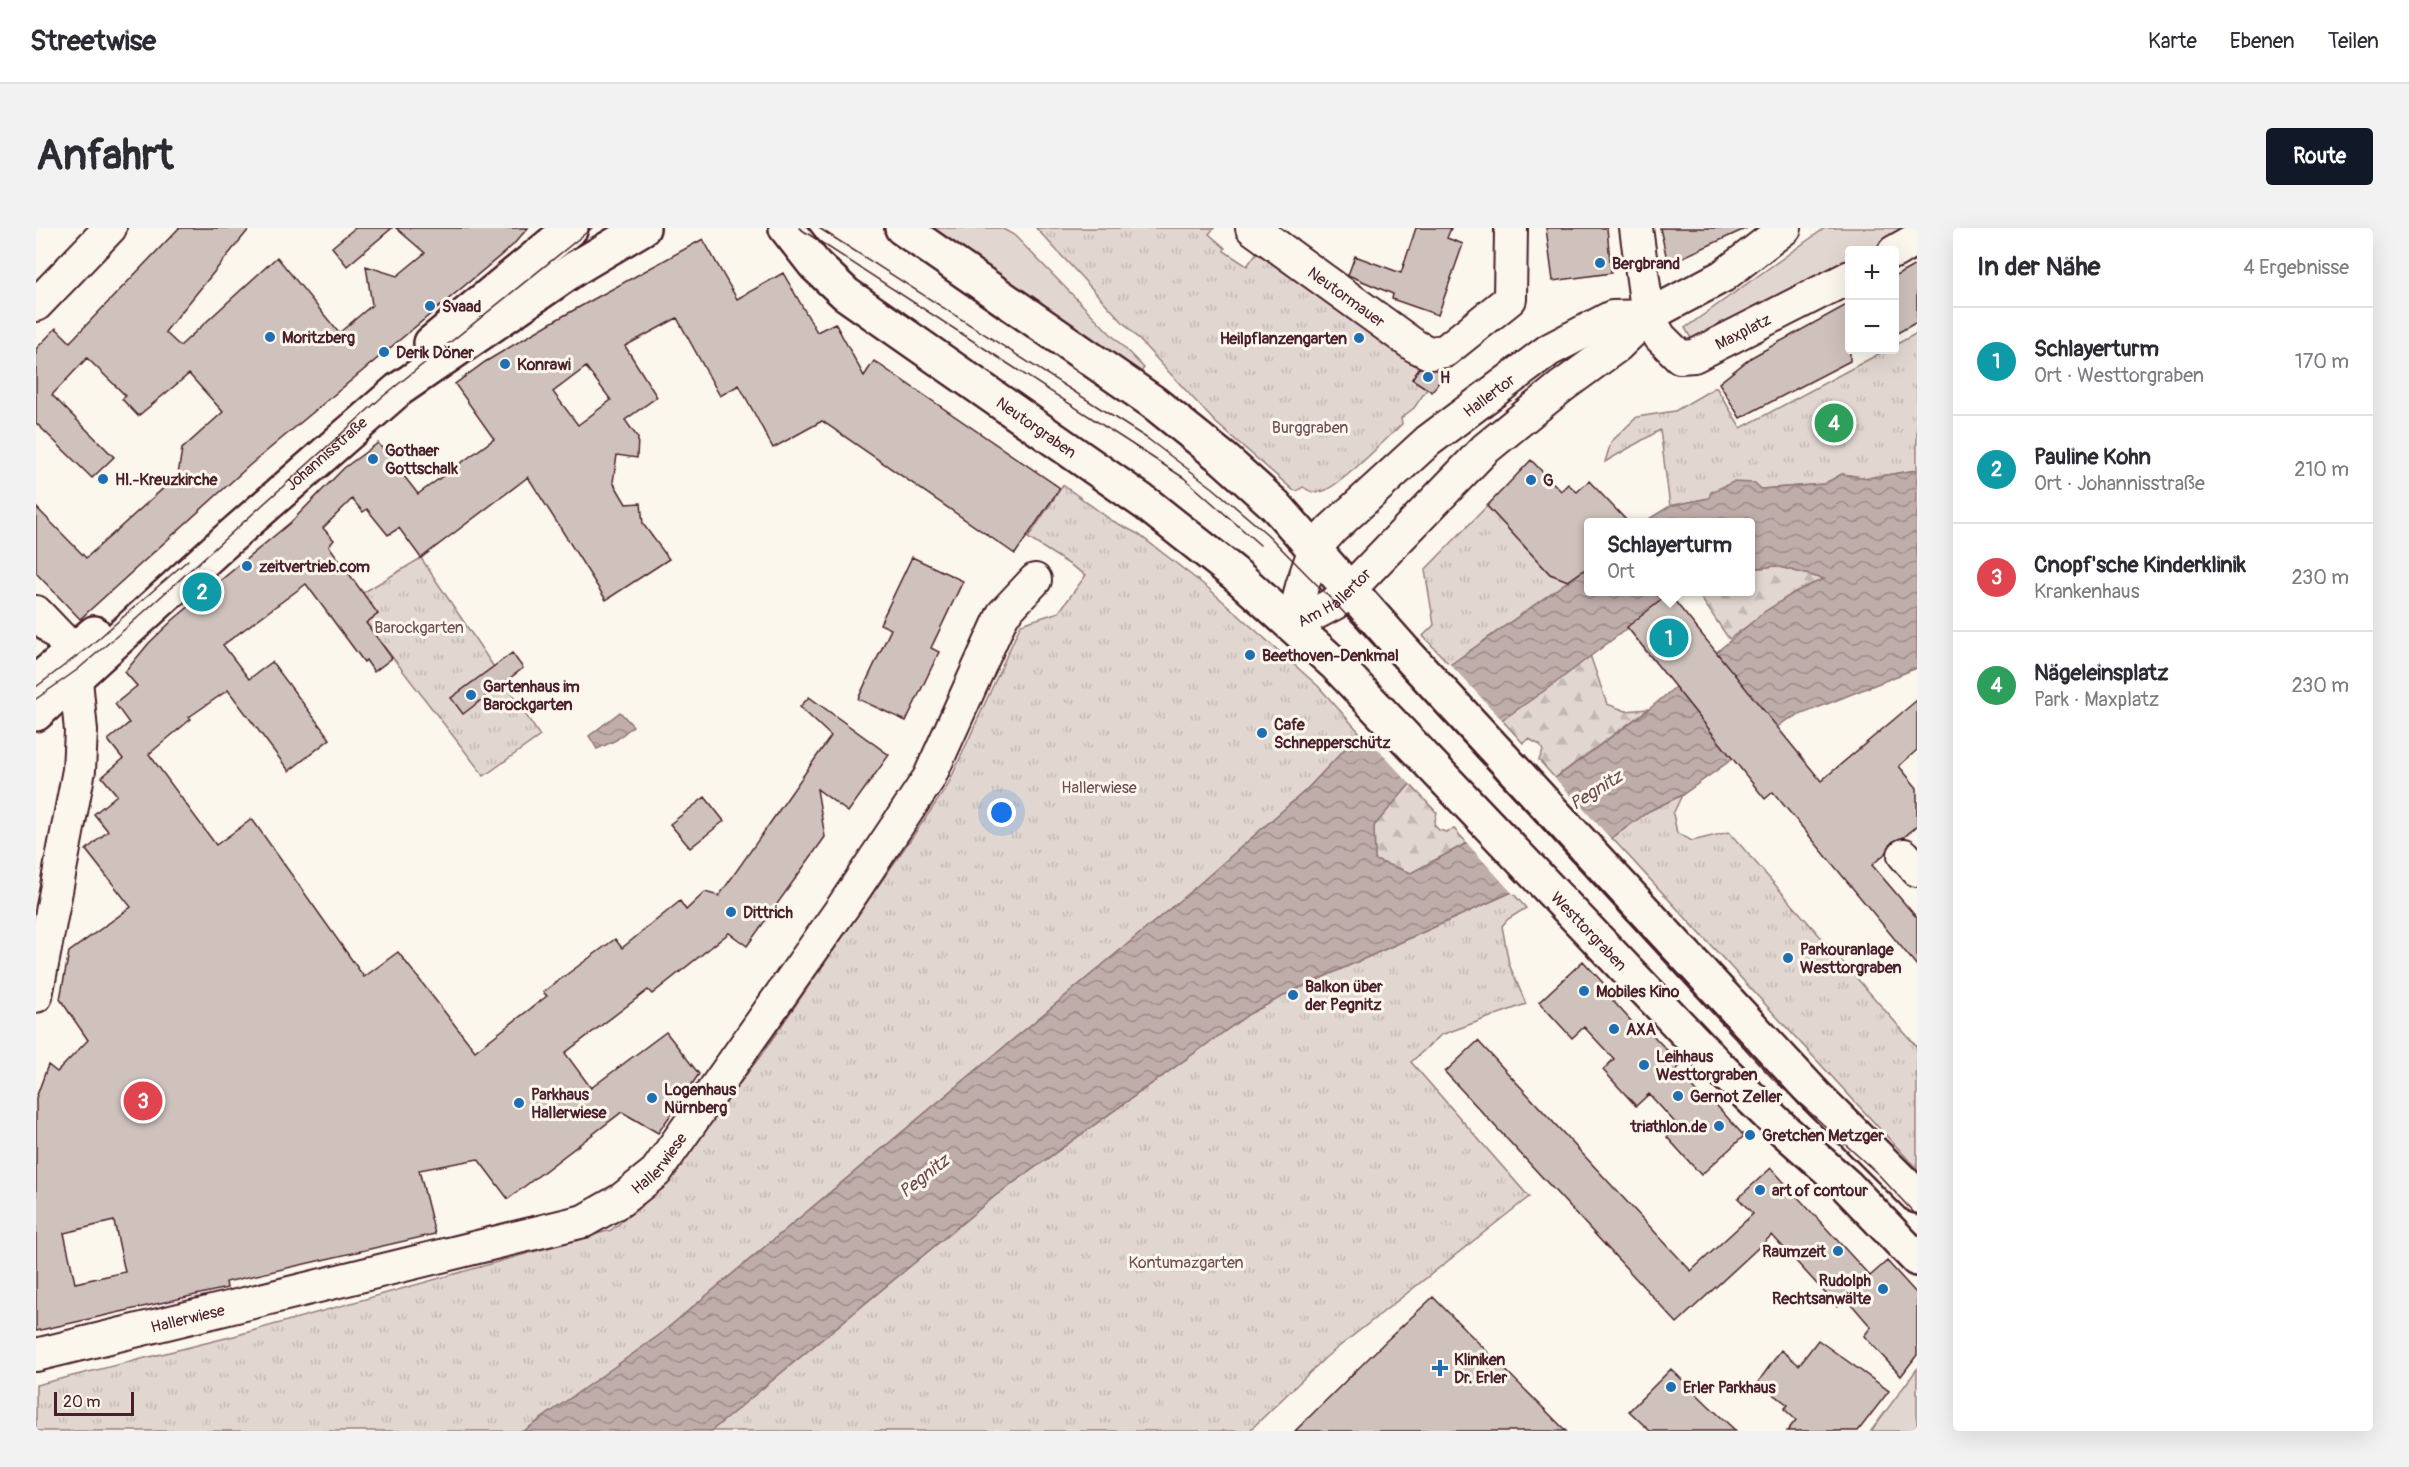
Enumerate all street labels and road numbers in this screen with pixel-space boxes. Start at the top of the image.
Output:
street label: Neutormauer [1304,263,1389,332]
street label: Maxplatz [1712,310,1775,355]
street label: Hallertor [1460,370,1519,422]
street label: Neutorgraben [992,393,1080,463]
street label: Johannisstraße [282,413,372,495]
street label: Am Hallertor [1294,564,1376,632]
street label: Westtorgraben [1546,888,1631,975]
street label: Hallerwiese [628,1129,692,1199]
street label: Hallerwiese [149,1300,227,1338]

